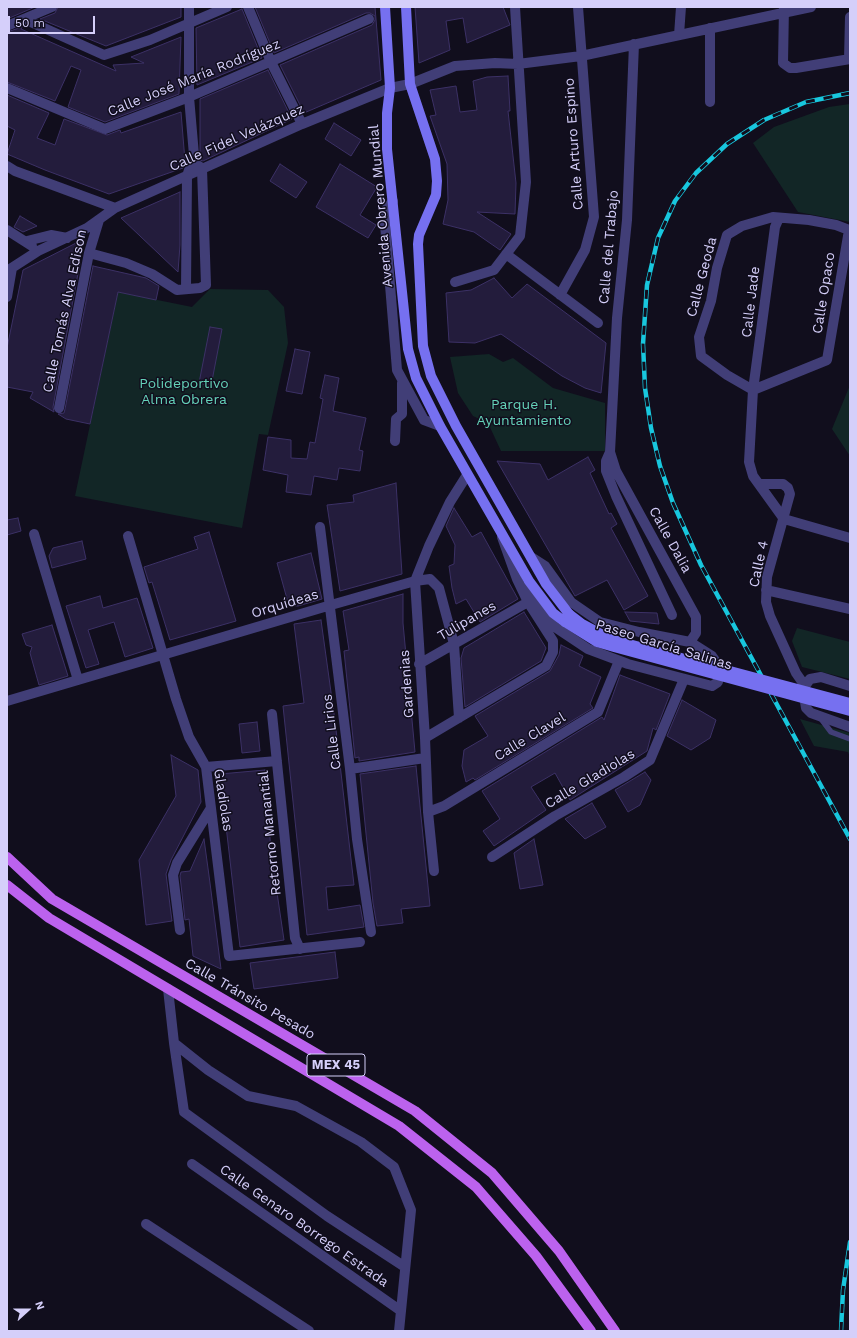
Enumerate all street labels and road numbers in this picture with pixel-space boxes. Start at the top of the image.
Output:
street label: Calle José María Rodríguez [105,36,283,120]
street label: Calle Arturo Espino [561,77,587,211]
street label: Calle Fidel Velázquez [167,101,307,175]
street label: Avenida Obrero Mundial [366,124,396,288]
street label: Calle del Trabajo [596,189,622,305]
street label: Calle Tomás Alva Edison [39,228,91,394]
street label: Calle Geoda [683,235,721,319]
street label: Calle Opaco [809,251,839,335]
street label: Calle Jade [738,266,764,338]
street label: Calle Dalia [645,504,695,576]
street label: Calle 4 [746,539,772,589]
street label: Orquídeas [249,586,321,622]
street label: Tulipanes [435,597,499,645]
street label: Paseo García Salinas [594,616,734,674]
street label: Gardenias [396,649,418,719]
street label: Calle Lirios [319,693,345,771]
street label: Calle Clavel [491,709,569,765]
street label: Calle Gladiolas [542,746,638,812]
street label: Gladiolas [210,768,236,832]
street label: Retorno Manantial [255,770,285,896]
street label: Calle Tránsito Pesado [182,955,318,1043]
road number: MEX 45 [307,1054,365,1076]
street label: Calle Genaro Borrego Estrada [216,1161,392,1291]

